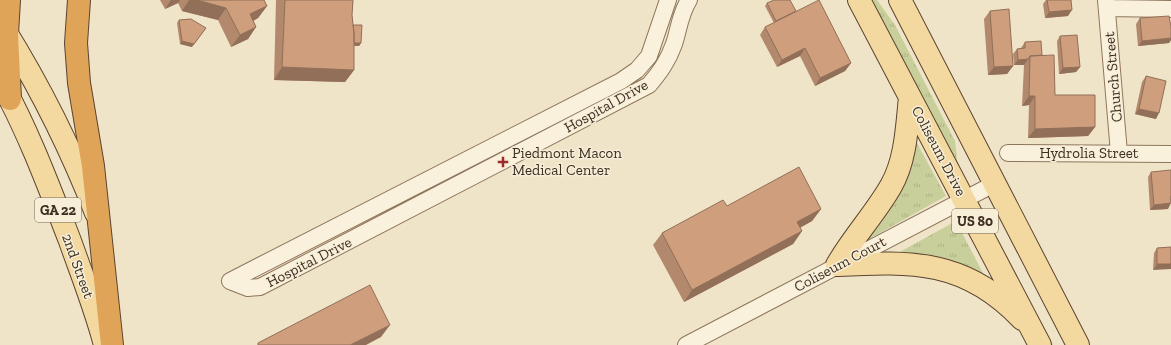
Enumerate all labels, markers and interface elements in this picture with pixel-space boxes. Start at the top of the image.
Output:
street label: Church Street [1100,31,1126,123]
street label: Hospital Drive [561,76,651,136]
street label: Coliseum Drive [908,103,970,199]
place label: Piedmont Macon Medical Center [512,144,622,179]
street label: Hydrolia Street [1040,144,1139,162]
marker: Piedmont Macon Medical Center [497,156,509,168]
road number: GA 22 [35,198,81,222]
road number: US 80 [952,209,998,233]
street label: 2nd Street [58,231,98,301]
street label: Coliseum Court [791,232,889,296]
street label: Hospital Drive [263,233,355,291]

